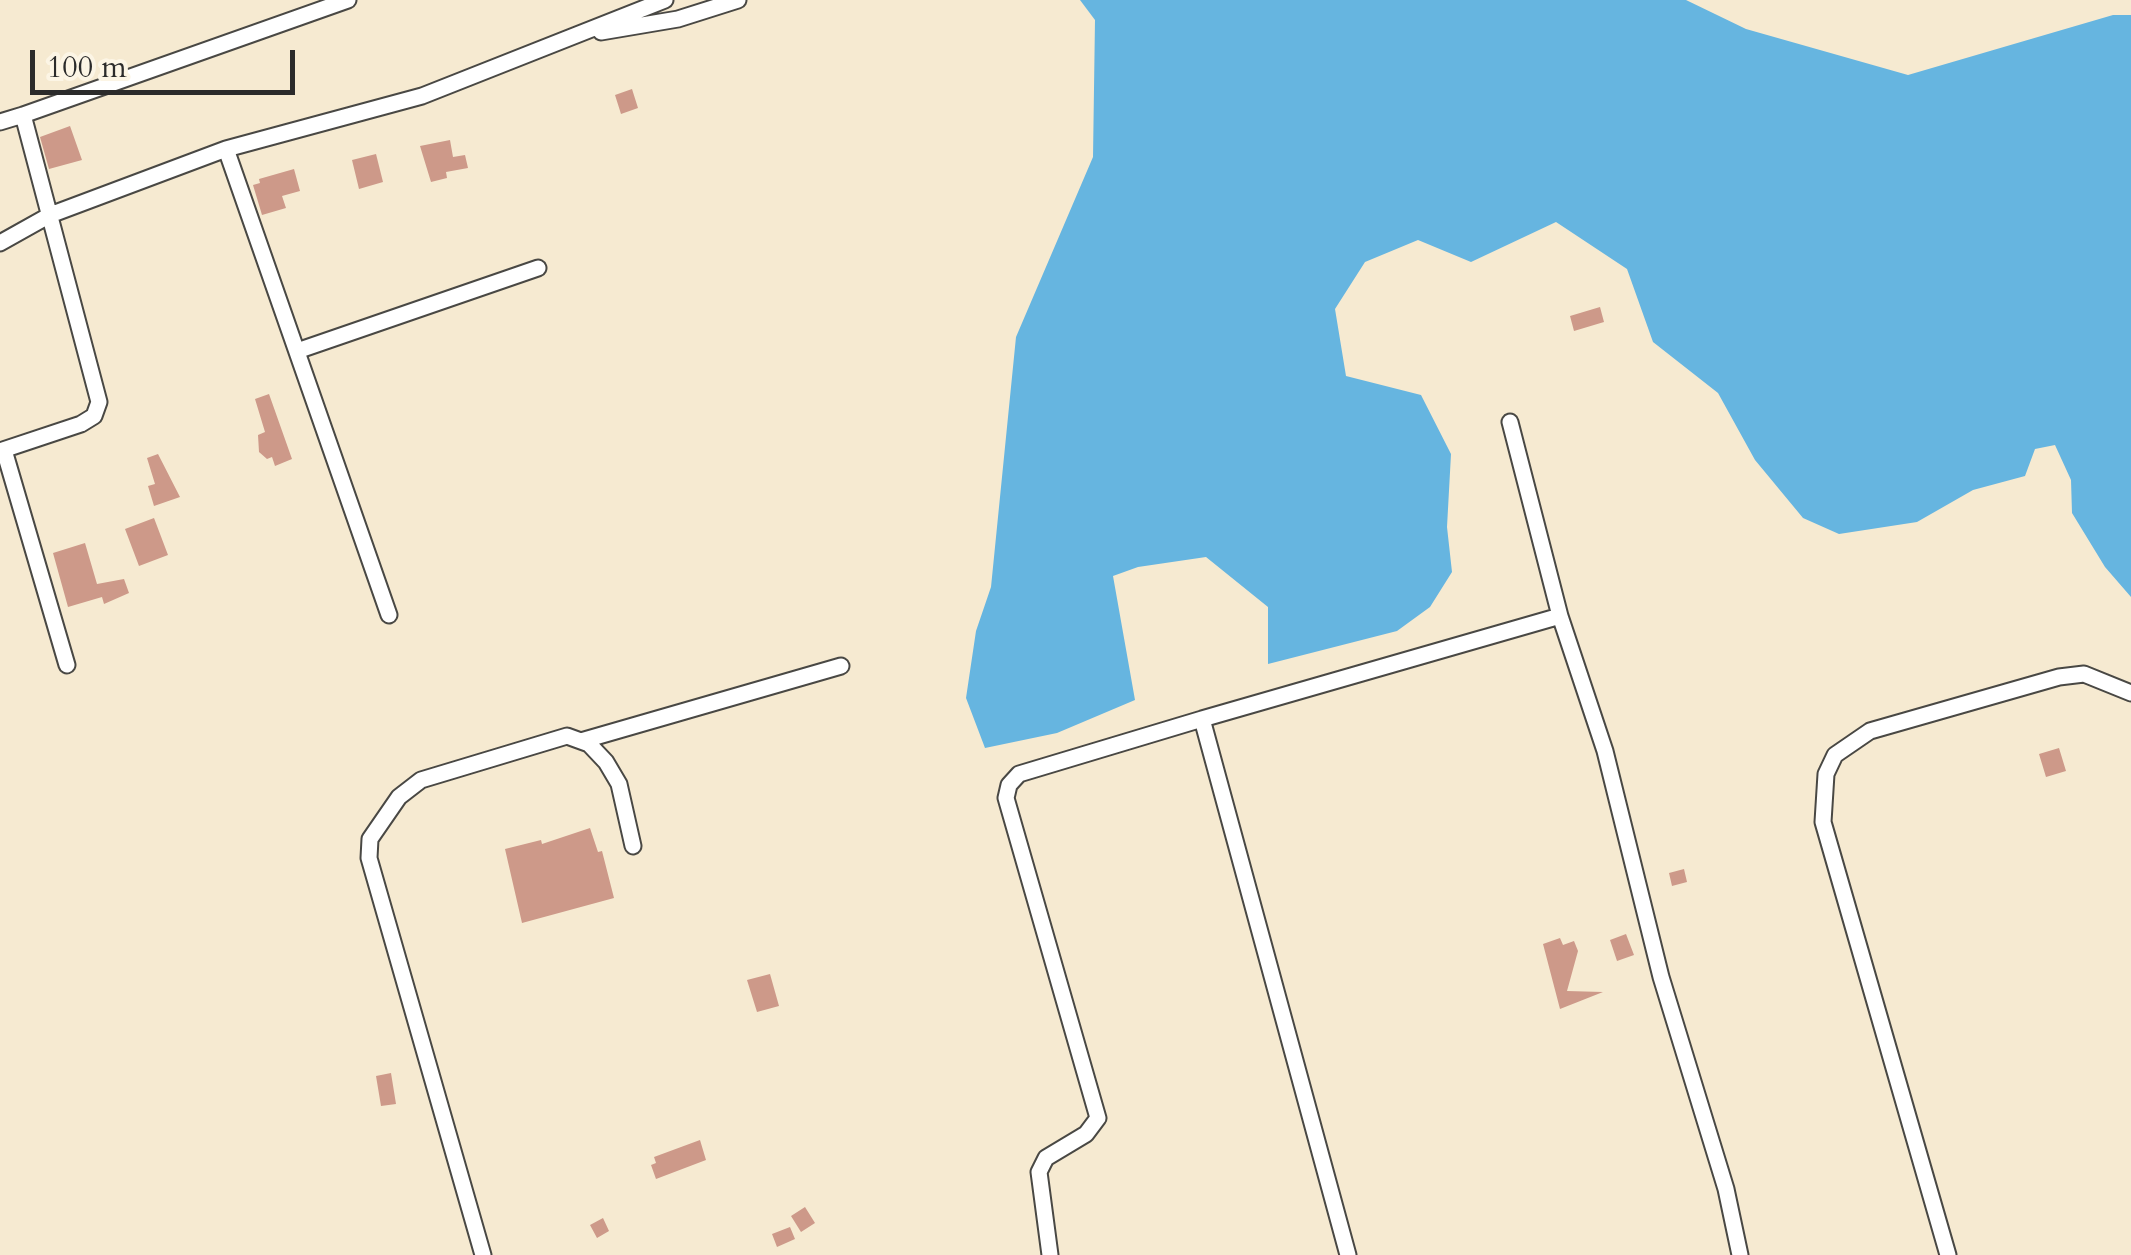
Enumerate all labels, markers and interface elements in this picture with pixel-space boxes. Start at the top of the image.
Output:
scale bar [35,30,300,92]
text: 100 m [47,47,127,88]

